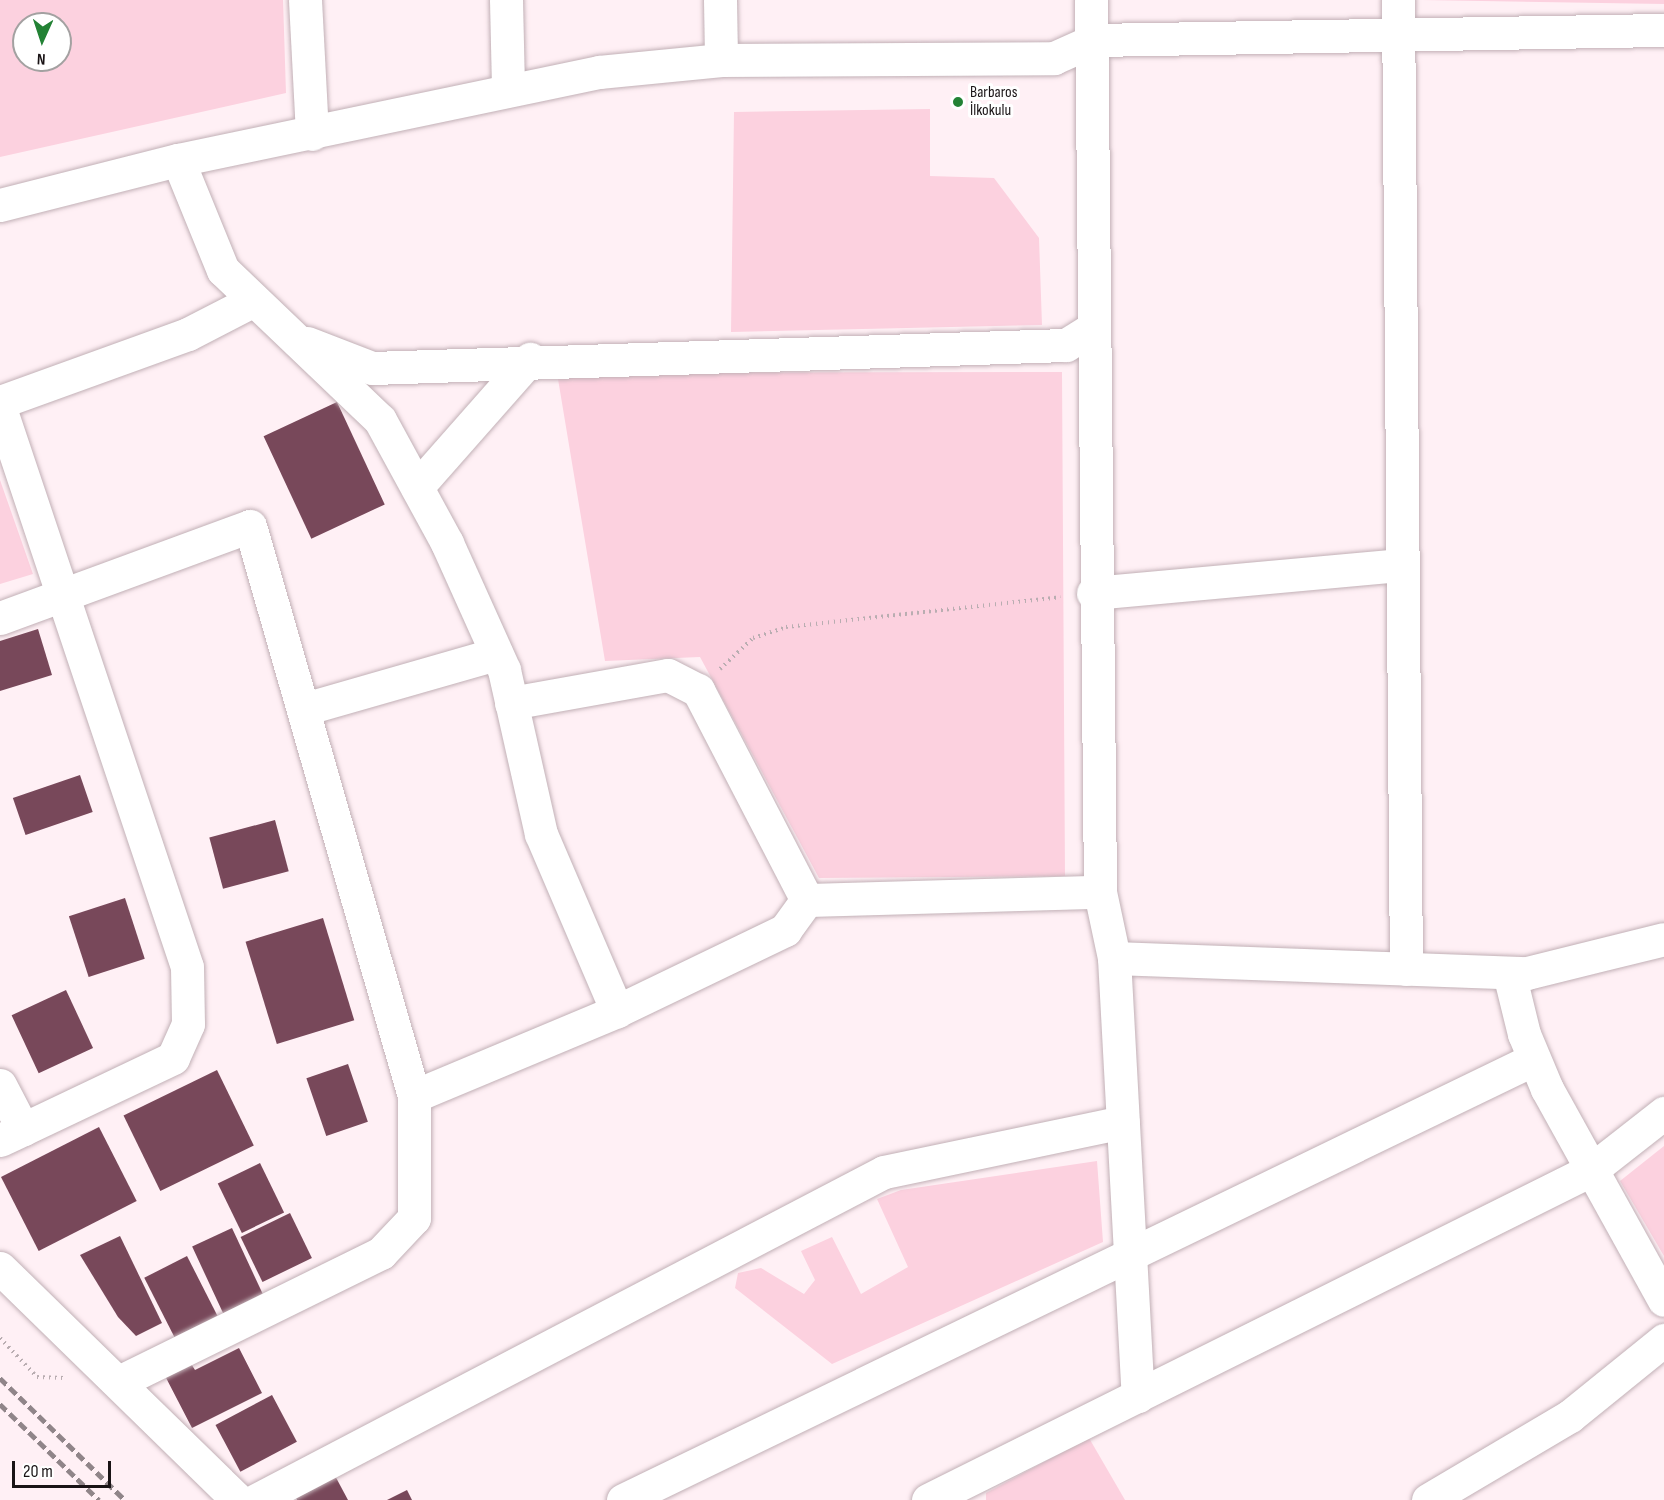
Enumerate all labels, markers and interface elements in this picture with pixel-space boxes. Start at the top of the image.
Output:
north arrow [12,12,72,72]
text: N [36,49,46,68]
place label: Barbaros İlkokulu [970,83,1017,121]
marker: Barbaros İlkokulu [951,95,965,109]
scale bar [15,1449,114,1487]
text: 20 m [23,1461,53,1482]

